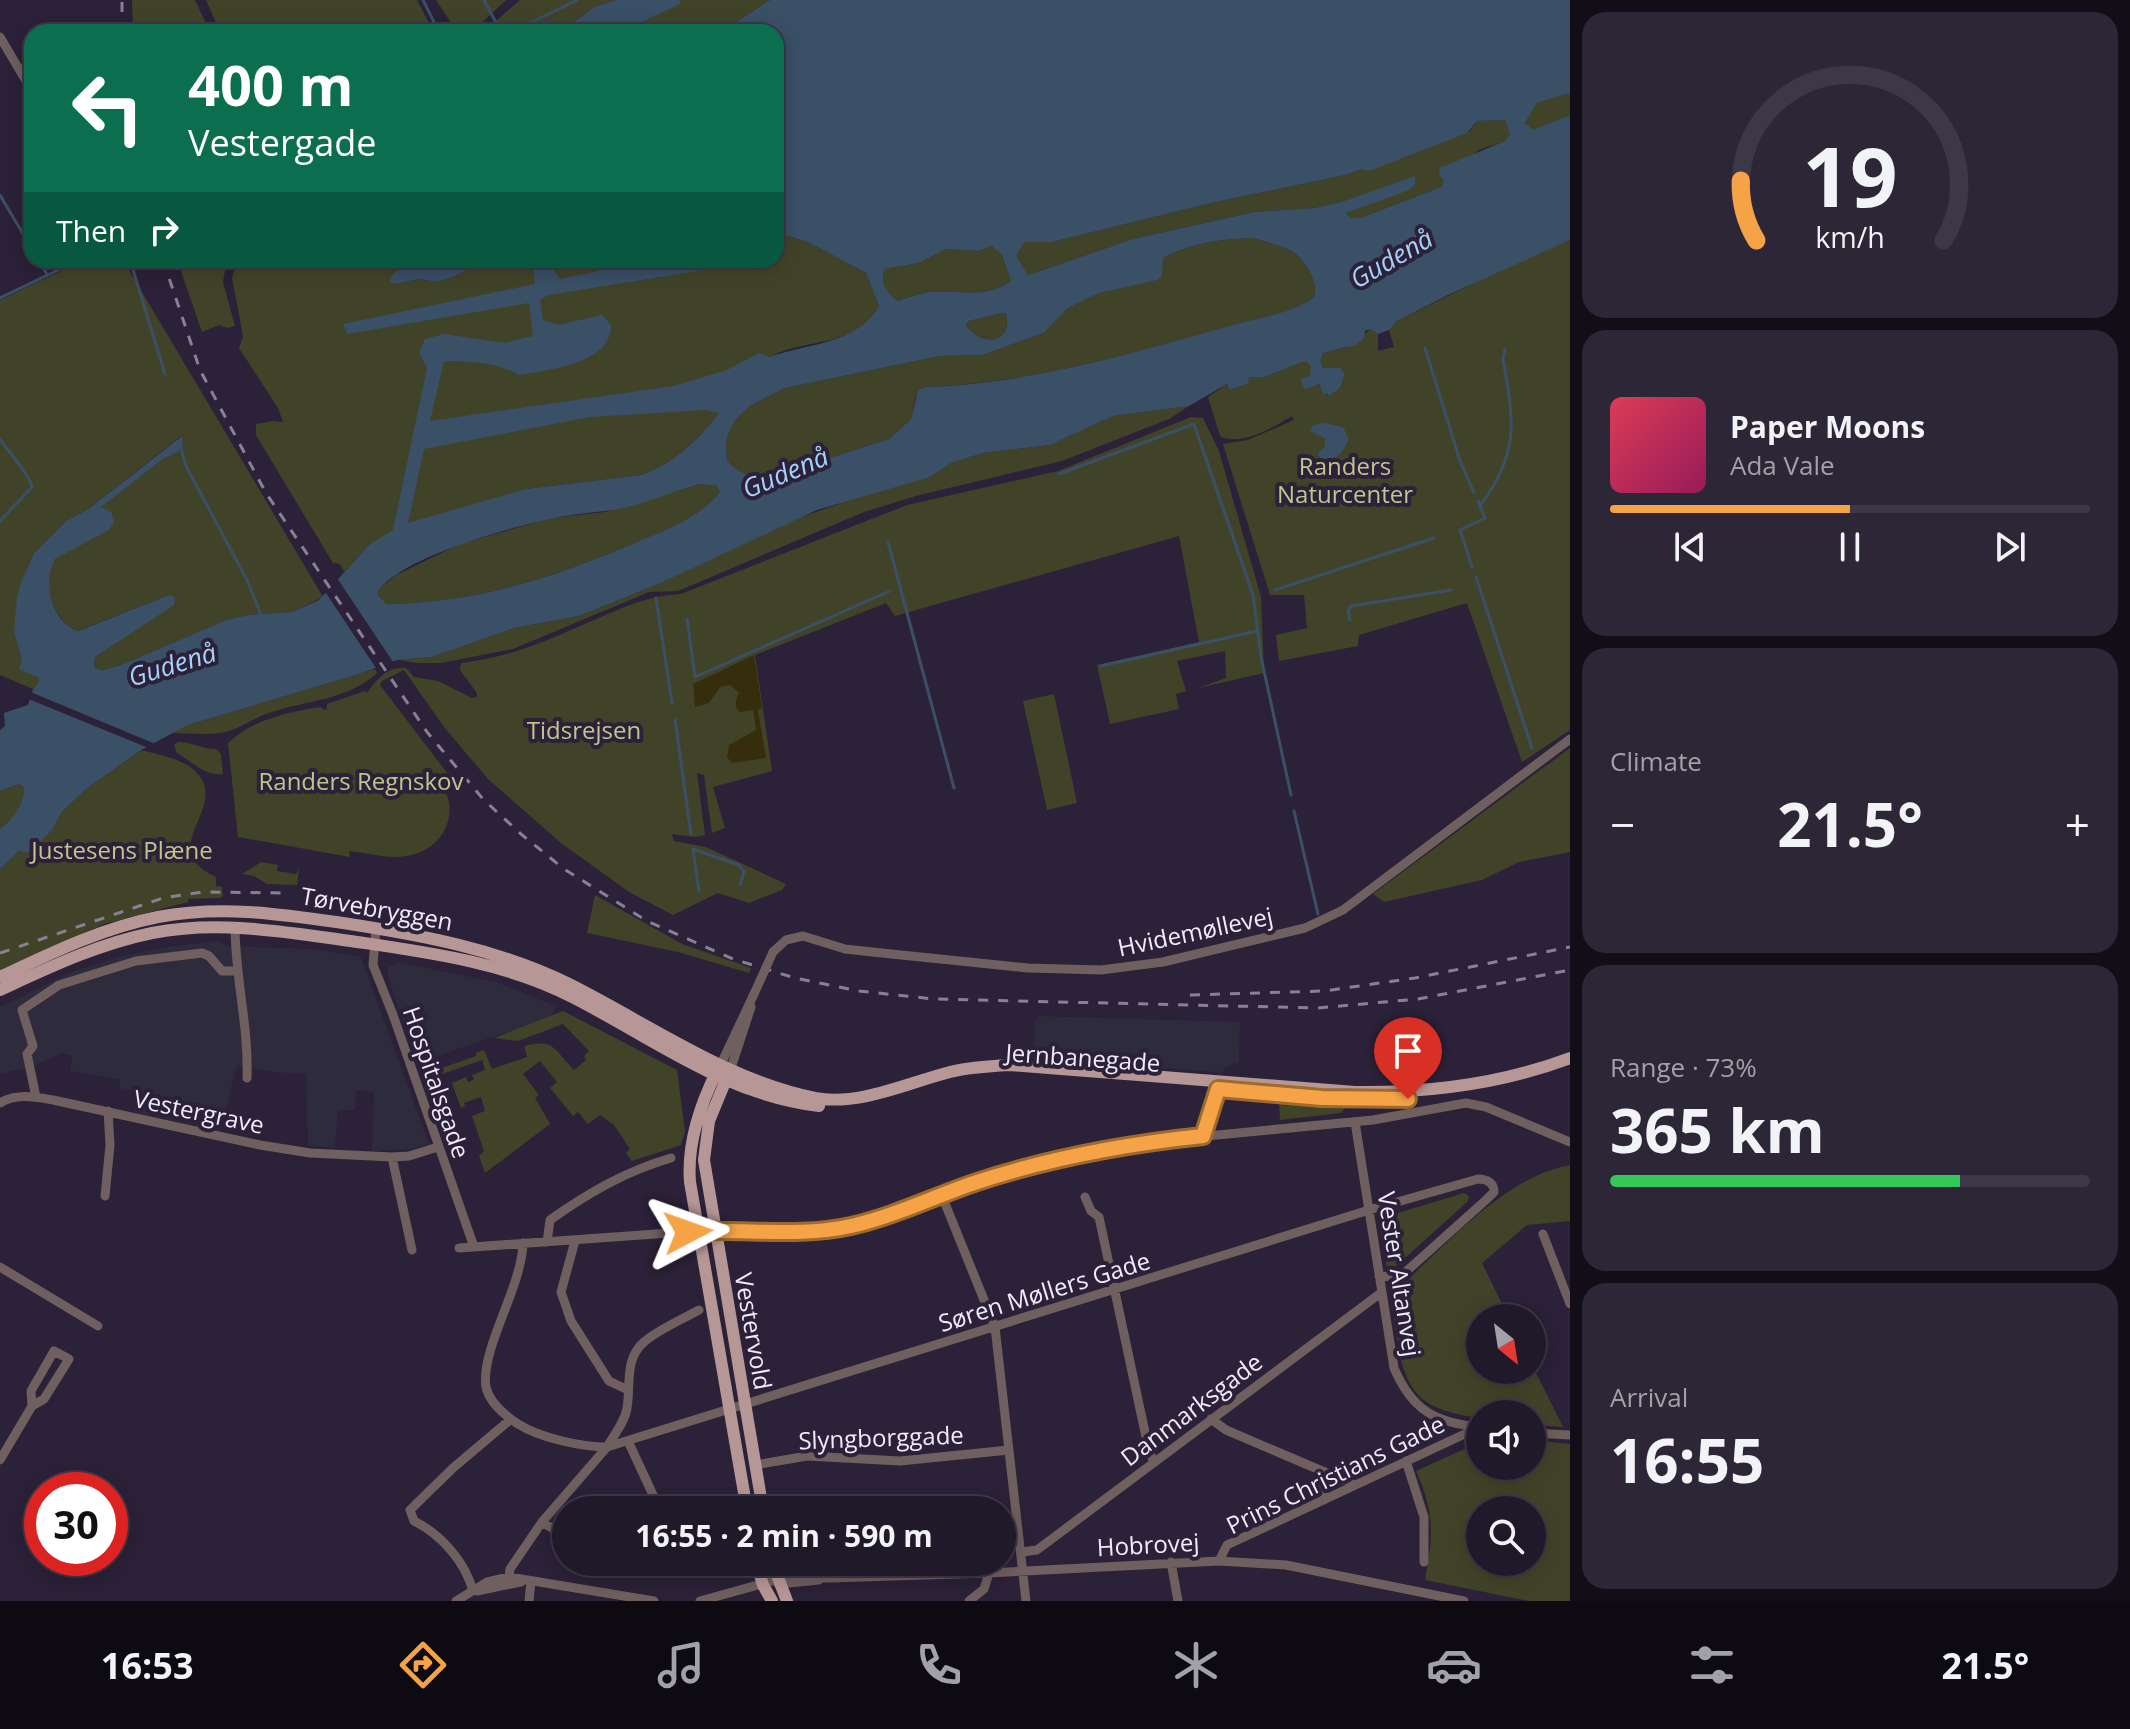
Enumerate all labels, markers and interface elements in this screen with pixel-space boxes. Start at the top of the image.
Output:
text: 400 m [188,46,354,122]
icon: left [56,56,160,160]
text: 19 [1802,117,1898,230]
text: Vestergade [188,118,376,167]
icon: right [142,208,186,252]
text: Then [56,210,126,251]
text: km/h [1815,217,1885,256]
water label: Gudenå [1343,220,1439,296]
text: Paper Moons [1730,406,1925,447]
water label: Gudenå [736,438,834,506]
text: Ada Vale [1730,447,1835,483]
park label: Randers Naturcenter [1277,449,1413,510]
icon: previous [1668,525,1712,569]
icon: pause [1828,525,1872,569]
icon: next [1988,525,2032,569]
water label: Gudenå [124,633,221,694]
park label: Tidsrejsen [527,713,641,746]
text: Climate [1610,743,1702,779]
park label: Randers Regnskov [258,764,464,797]
text: 21.5° [1777,783,1923,865]
text: − [1610,794,1635,854]
text: + [2065,794,2090,854]
park label: Justesens Plæne [29,833,213,866]
street label: Tørvebryggen [298,878,456,938]
street label: Hvidemøllevej [1114,898,1276,964]
street label: Hospitalsgade [396,1002,478,1162]
pin [1374,1017,1442,1099]
icon: arrive [1386,1029,1430,1073]
street label: Jernbanegade [1002,1035,1162,1079]
text: Range · 73% [1610,1049,1757,1085]
street label: Vestergrave [131,1081,267,1141]
text: 365 km [1610,1089,1825,1171]
street label: Vester Altanvej [1371,1189,1429,1359]
position arrow [646,1190,730,1274]
street label: Søren Møllers Gade [934,1243,1154,1339]
street label: Vestervold [727,1270,781,1392]
north arrow [1466,1304,1546,1384]
map controls [1466,1304,1546,1576]
street label: Danmarksgade [1113,1345,1269,1473]
text: Arrival [1610,1379,1688,1415]
button: sound [1466,1400,1546,1480]
street label: Prins Christians Gade [1220,1407,1450,1541]
street label: Slyngborggade [798,1418,964,1456]
text: 16:55 [1610,1419,1764,1501]
speed limit sign: 30 [24,1472,128,1576]
button: search [1466,1496,1546,1576]
text: 16:55 · 2 min · 590 m [635,1515,933,1556]
street label: Hobrovej [1096,1525,1200,1563]
icon: directions [395,1637,451,1693]
icon: music [653,1637,709,1693]
icon: phone [911,1637,967,1693]
icon: climate [1168,1637,1224,1693]
icon: car [1426,1637,1482,1693]
icon: filters [1684,1637,1740,1693]
text: 16:53 [101,1641,193,1690]
text: 21.5° [1942,1641,2029,1690]

